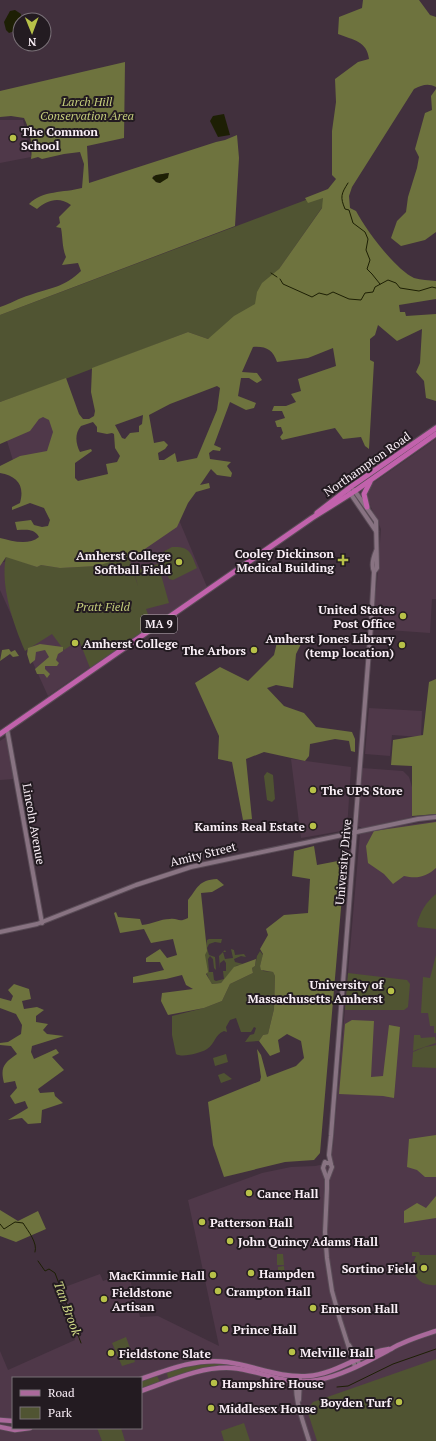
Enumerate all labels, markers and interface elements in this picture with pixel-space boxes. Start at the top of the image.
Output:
north arrow [12,12,52,52]
text: N [27,35,36,49]
park label: Larch Hill Conservation Area [40,94,134,123]
place label: The Common School [21,124,98,153]
marker: The Common School [8,133,18,143]
street label: Northampton Road [321,428,414,500]
place label: Cooley Dickinson Medical Building [235,546,334,575]
place label: Amherst College Softball Field [76,548,172,577]
marker: Cooley Dickinson Medical Building [337,554,349,566]
marker: Amherst College Softball Field [174,557,184,567]
park label: Pratt Field [75,599,131,614]
place label: United States Post Office [318,602,396,631]
marker: United States Post Office [398,611,408,621]
road number: MA 9 [141,615,177,633]
place label: Amherst Jones Library (temp location) [266,631,395,660]
place label: Amherst College [83,636,178,651]
marker: Amherst College [70,638,80,648]
marker: Amherst Jones Library (temp location) [397,640,407,650]
place label: The Arbors [182,643,247,658]
marker: The Arbors [249,645,259,655]
street label: Lincoln Avenue [19,782,49,866]
place label: The UPS Store [321,783,403,798]
marker: The UPS Store [308,785,318,795]
street label: University Drive [332,818,354,906]
place label: Kamins Real Estate [195,819,306,834]
marker: Kamins Real Estate [308,821,318,831]
street label: Amity Street [168,838,238,869]
place label: University of Massachusetts Amherst [247,977,385,1006]
marker: University of Massachusetts Amherst [386,986,396,996]
place label: Cance Hall [257,1186,318,1201]
marker: Cance Hall [244,1188,254,1198]
place label: Patterson Hall [210,1215,293,1230]
marker: Patterson Hall [197,1217,207,1227]
place label: John Quincy Adams Hall [238,1234,378,1249]
marker: John Quincy Adams Hall [225,1236,235,1246]
place label: Sortino Field [342,1261,417,1276]
marker: Sortino Field [419,1263,429,1273]
place label: Hampden [259,1266,315,1281]
place label: MacKimmie Hall [109,1268,205,1283]
marker: Hampden [246,1268,256,1278]
marker: MacKimmie Hall [208,1270,218,1280]
water label: Tan Brook [50,1278,86,1339]
place label: Crampton Hall [226,1284,311,1299]
place label: Fieldstone Artisan [112,1285,173,1314]
marker: Crampton Hall [213,1286,223,1296]
marker: Fieldstone Artisan [99,1294,109,1304]
place label: Emerson Hall [321,1301,398,1316]
marker: Emerson Hall [308,1303,318,1313]
place label: Prince Hall [233,1322,297,1337]
marker: Prince Hall [220,1324,230,1334]
place label: Melville Hall [300,1345,374,1360]
place label: Fieldstone Slate [119,1346,211,1361]
marker: Melville Hall [287,1347,297,1357]
marker: Fieldstone Slate [106,1348,116,1358]
place label: Hampshire House [222,1376,324,1391]
legend [12,1377,142,1429]
marker: Hampshire House [209,1378,219,1388]
text: Road [48,1385,75,1400]
place label: Boyden Turf [321,1395,393,1410]
marker: Boyden Turf [394,1397,404,1407]
place label: Middlesex House [219,1401,317,1416]
marker: Middlesex House [206,1403,216,1413]
text: Park [48,1405,73,1420]

